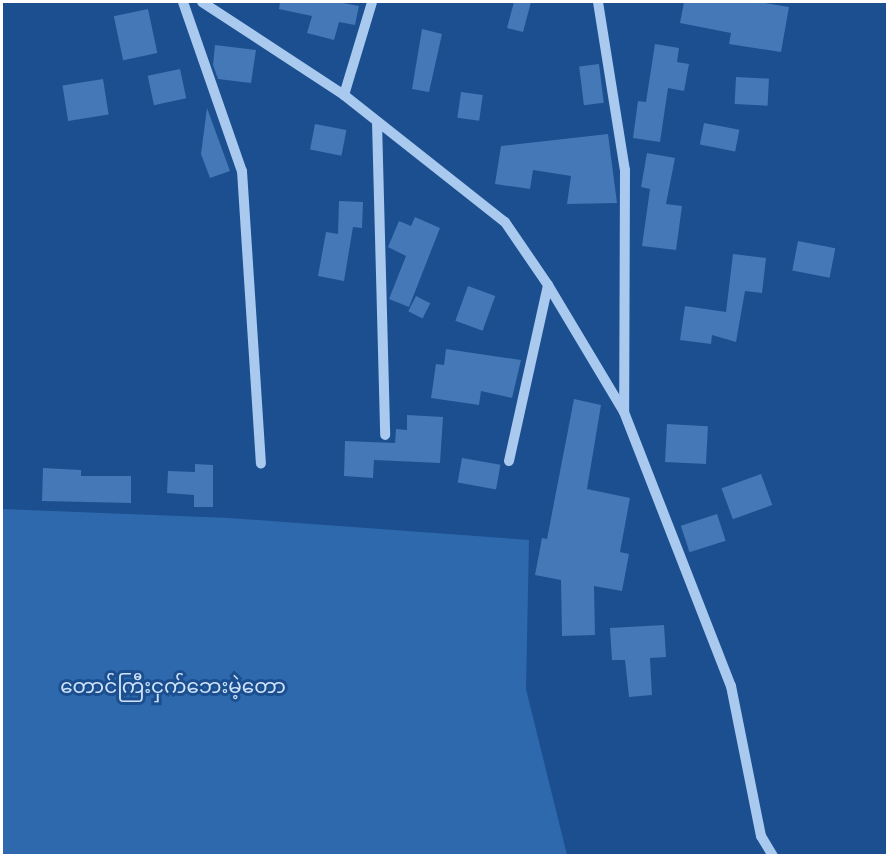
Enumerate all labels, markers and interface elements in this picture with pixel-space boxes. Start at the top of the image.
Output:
park label: တောင်ကြီးငှက်ဘေးမဲ့တော [60,674,286,698]

